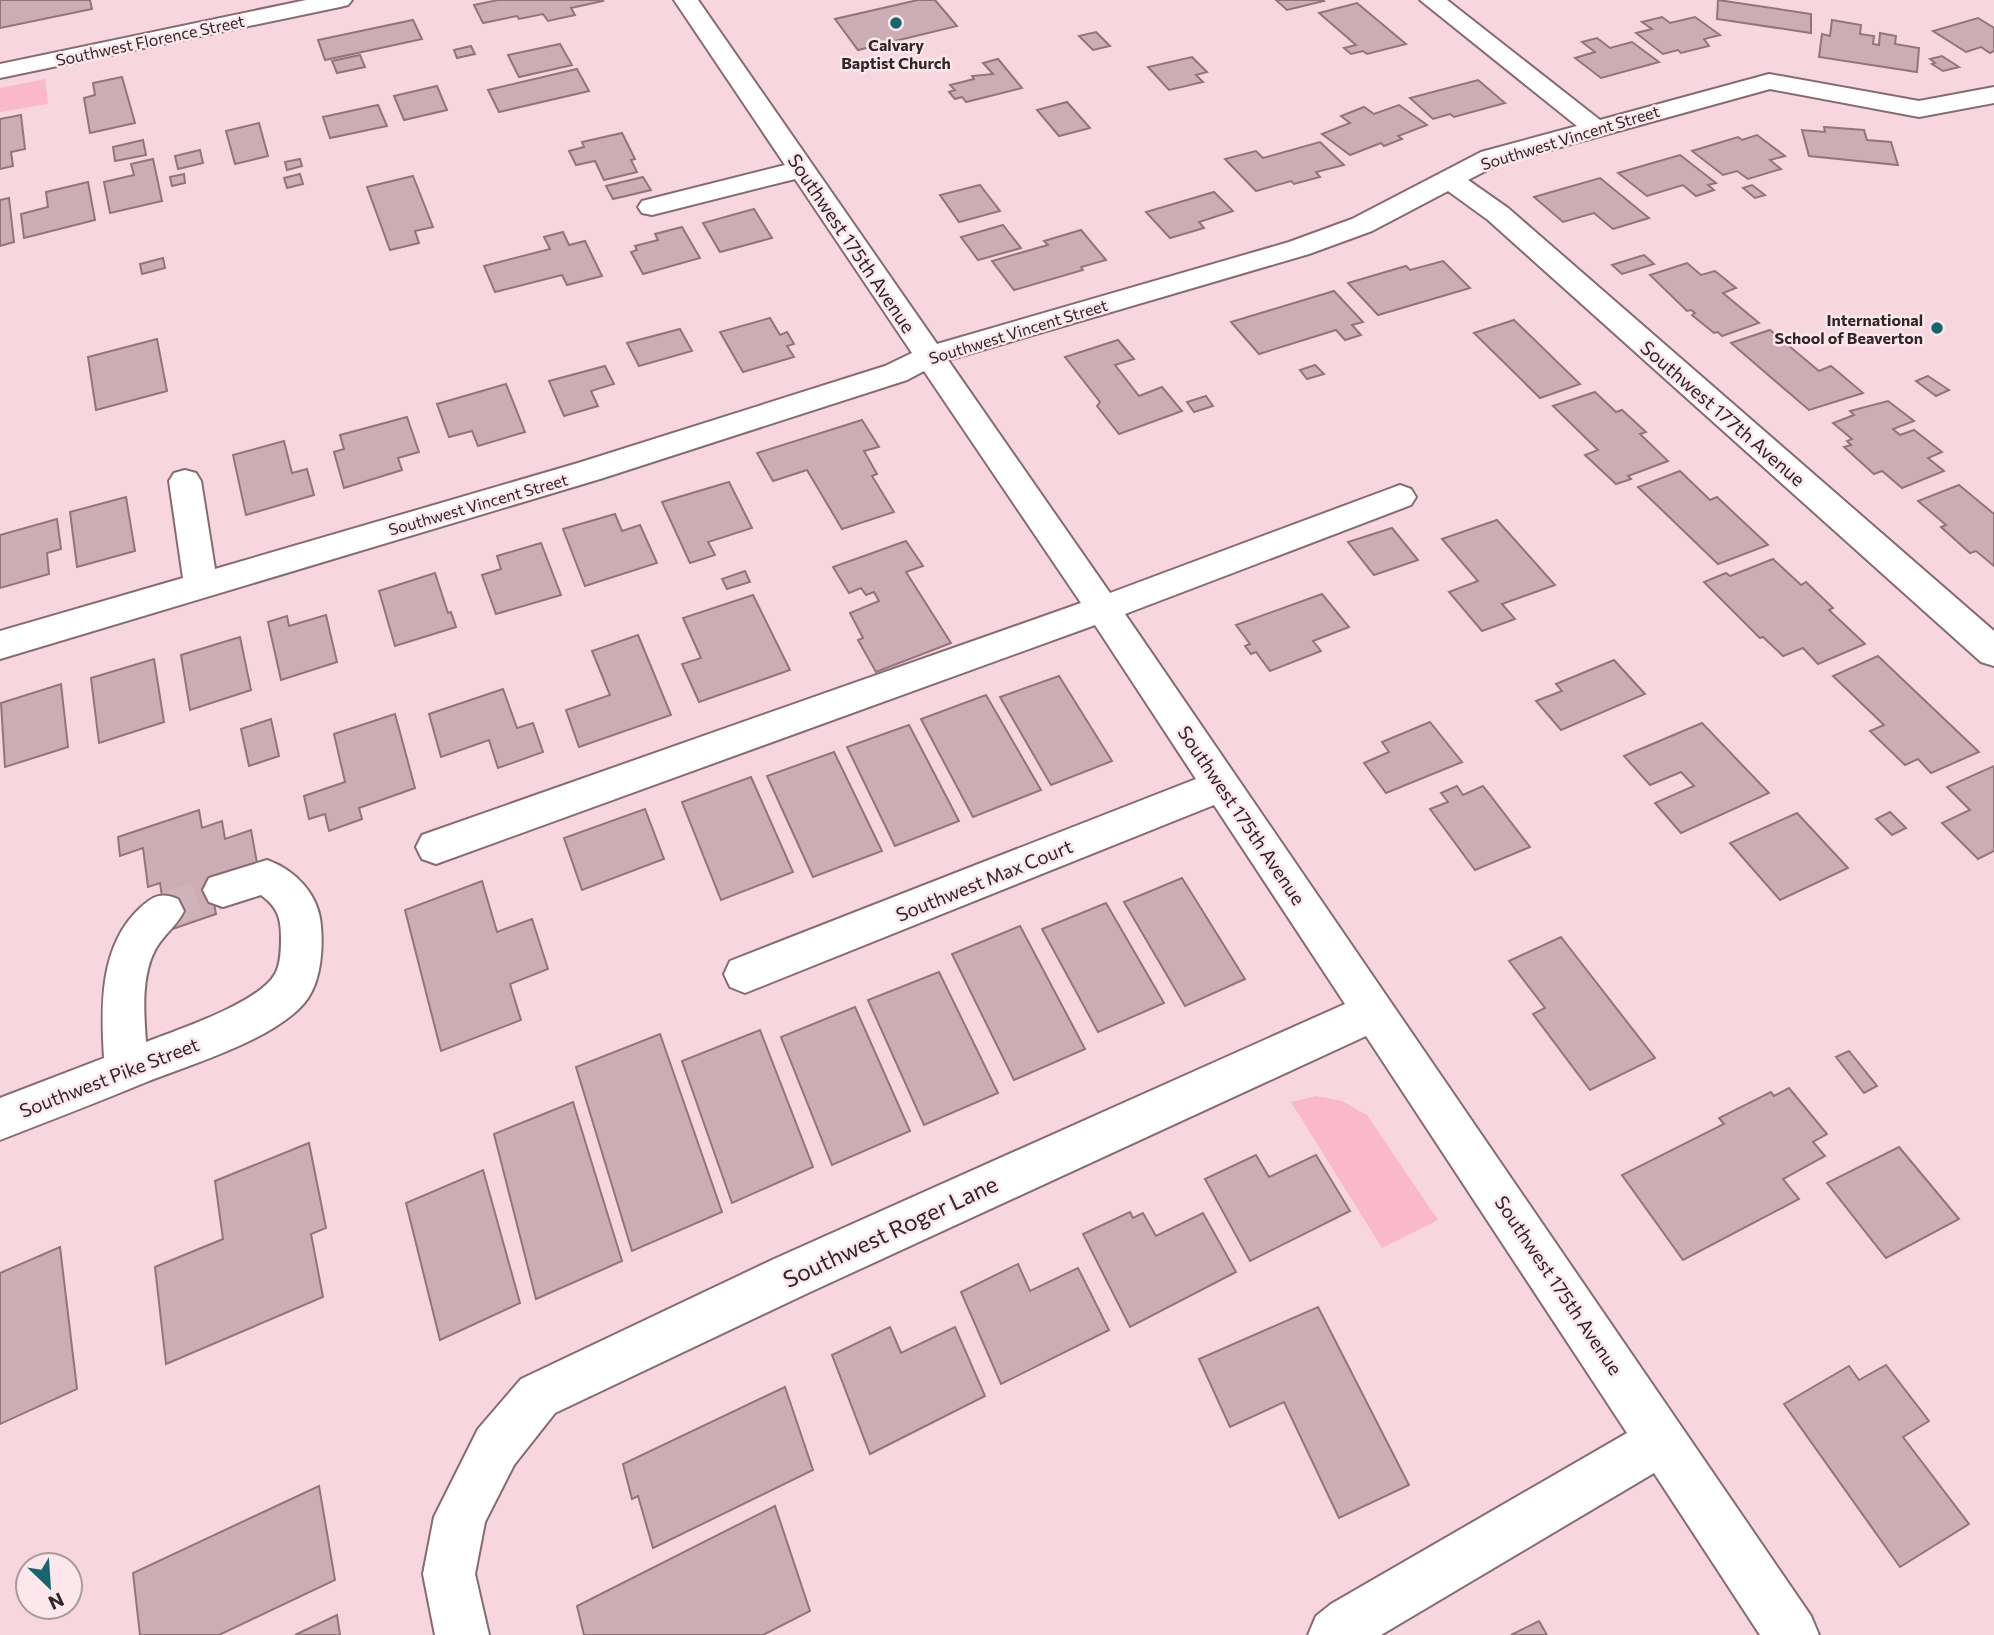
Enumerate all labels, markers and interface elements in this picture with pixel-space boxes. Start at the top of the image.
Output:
street label: Southwest Florence Street [54,11,247,69]
marker: Calvary Baptist Church [888,15,904,31]
place label: Calvary Baptist Church [841,35,951,72]
street label: Southwest Vincent Street [1478,101,1662,173]
street label: Southwest 175th Avenue [783,149,921,337]
street label: Southwest Vincent Street [926,295,1110,367]
place label: International School of Beaverton [1775,310,1923,347]
marker: International School of Beaverton [1929,320,1945,336]
street label: Southwest 177th Avenue [1636,335,1810,491]
street label: Southwest Vincent Street [386,469,570,539]
street label: Southwest 175th Avenue [1173,721,1311,909]
street label: Southwest Max Court [892,834,1076,926]
street label: Southwest Pike Street [16,1032,202,1122]
street label: Southwest Roger Lane [778,1169,1002,1293]
street label: Southwest 175th Avenue [1490,1191,1628,1379]
north arrow [14,1551,84,1621]
text: N [45,1588,68,1615]

